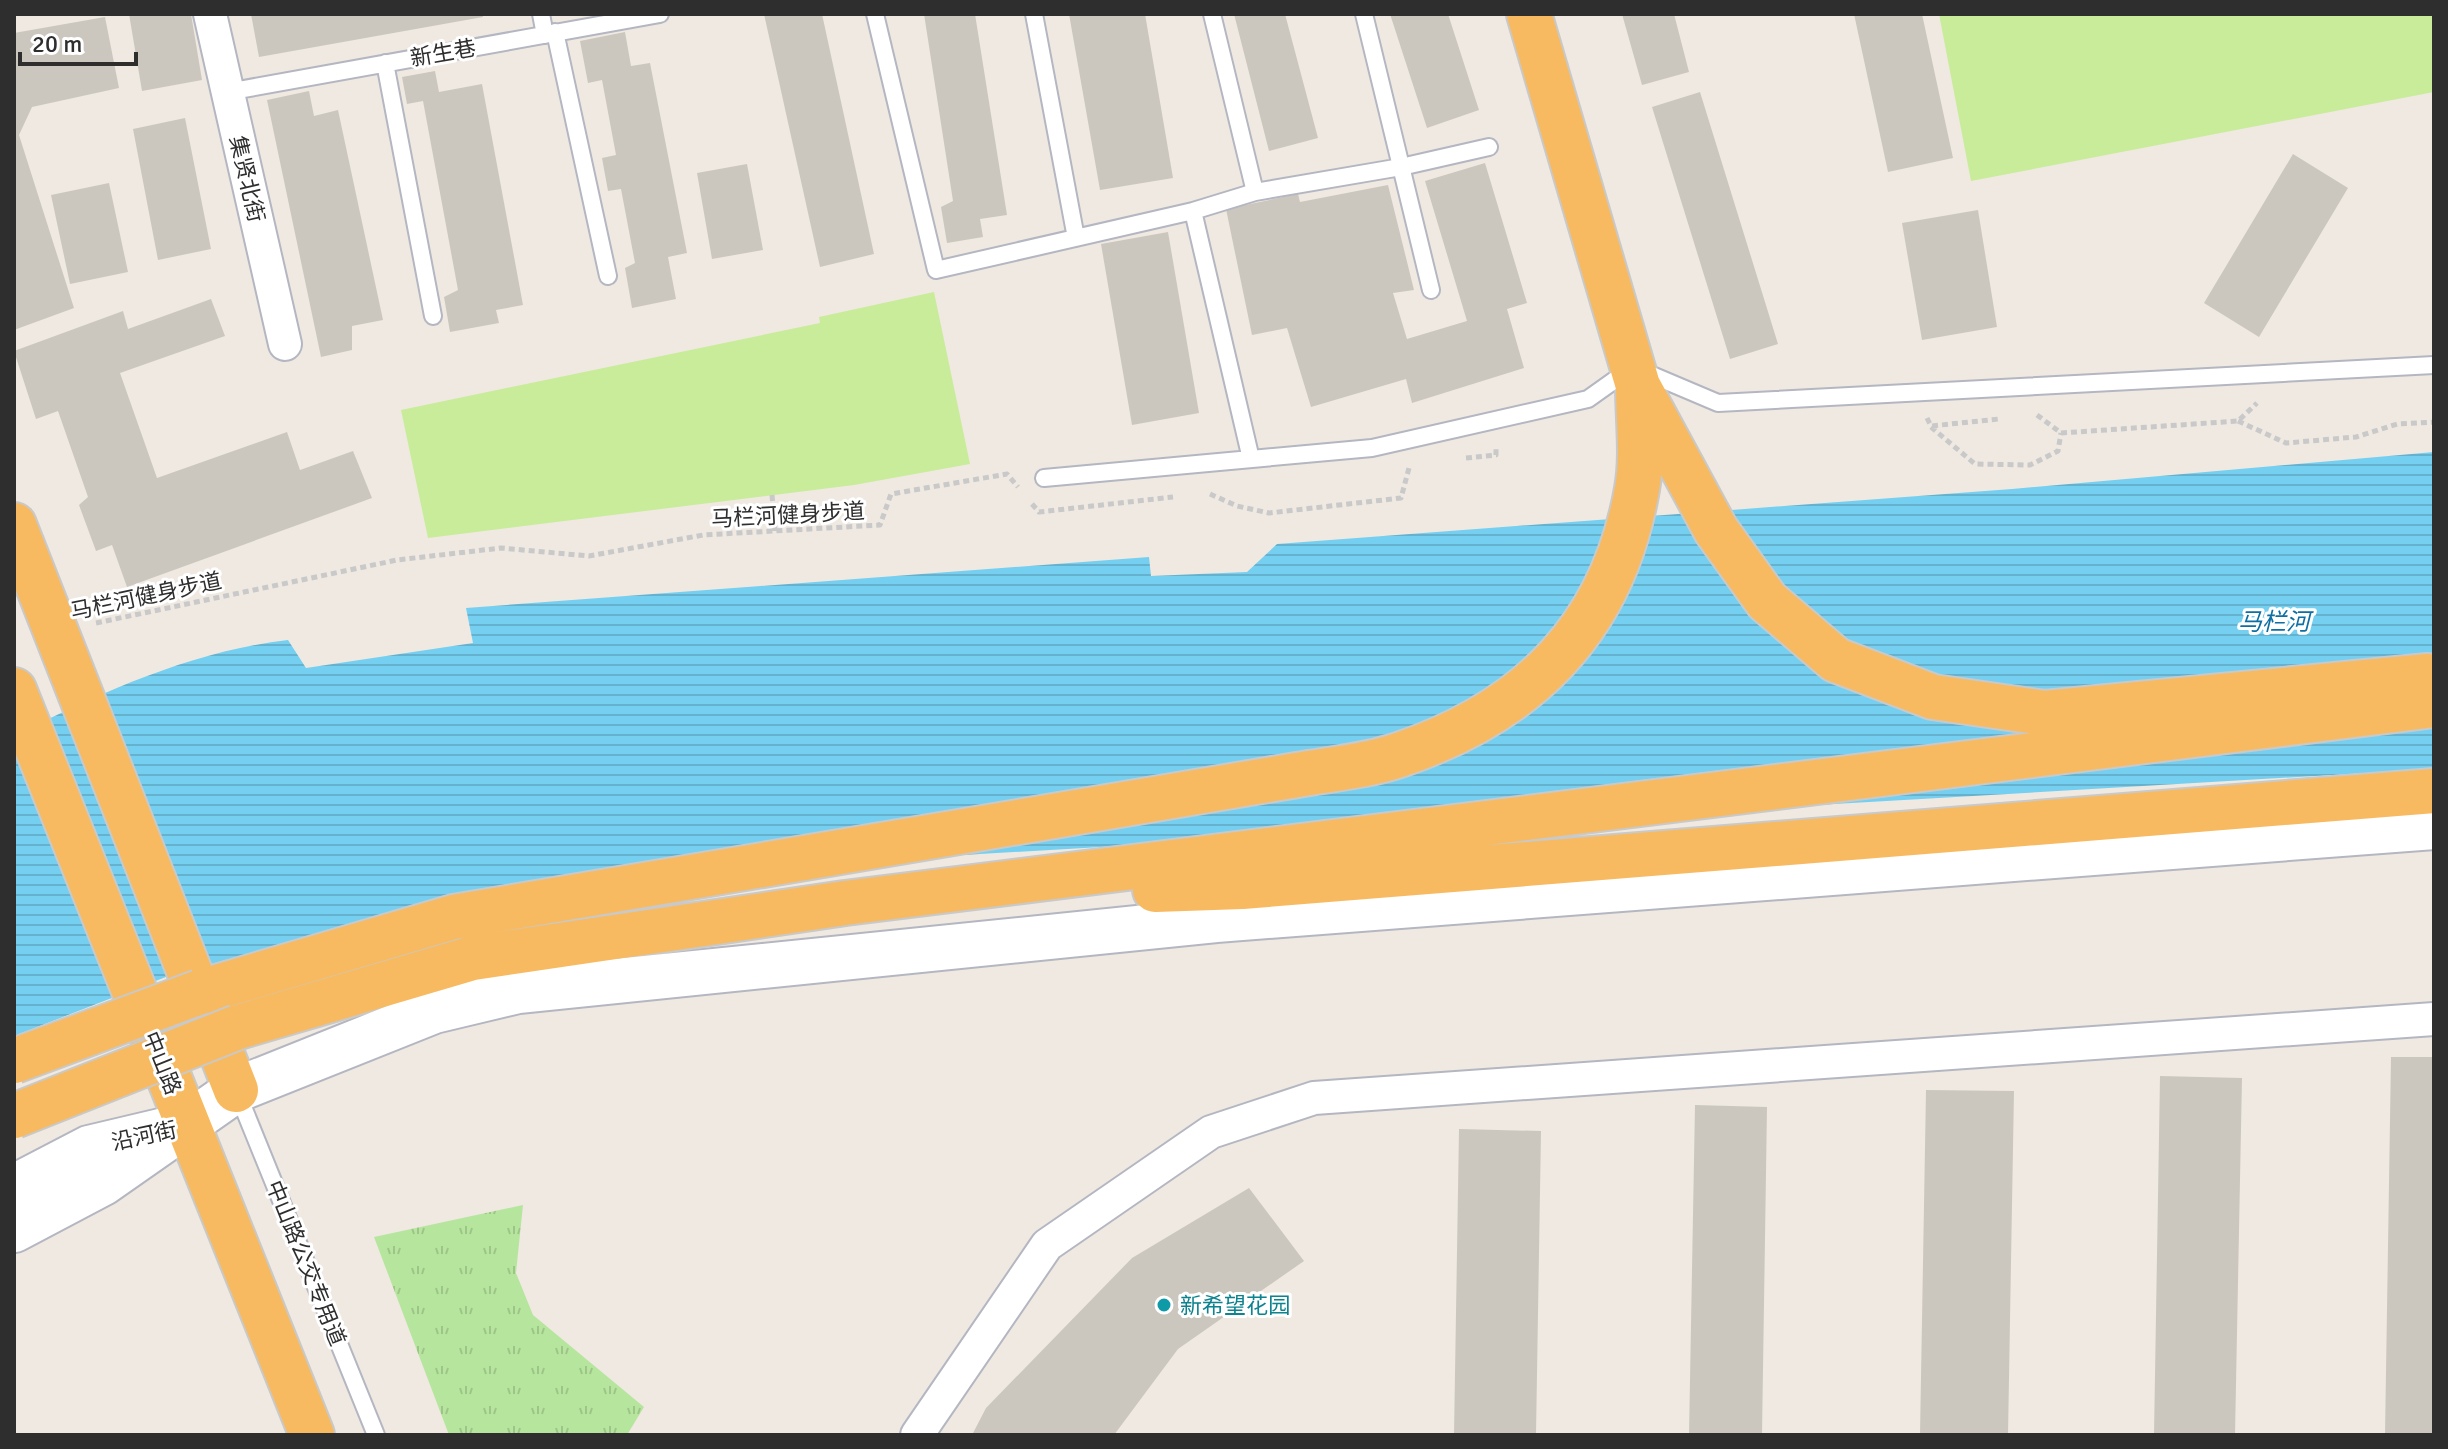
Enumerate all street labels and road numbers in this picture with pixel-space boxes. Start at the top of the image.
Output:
street label: 新生巷 [408,34,478,72]
street label: 集贤北街 [224,133,270,225]
street label: 马栏河健身步道 [710,497,866,533]
street label: 马栏河健身步道 [68,567,224,625]
street label: 中山路 [137,1027,187,1099]
street label: 沿河街 [109,1116,179,1156]
street label: 中山路公交专用道 [261,1176,351,1350]

